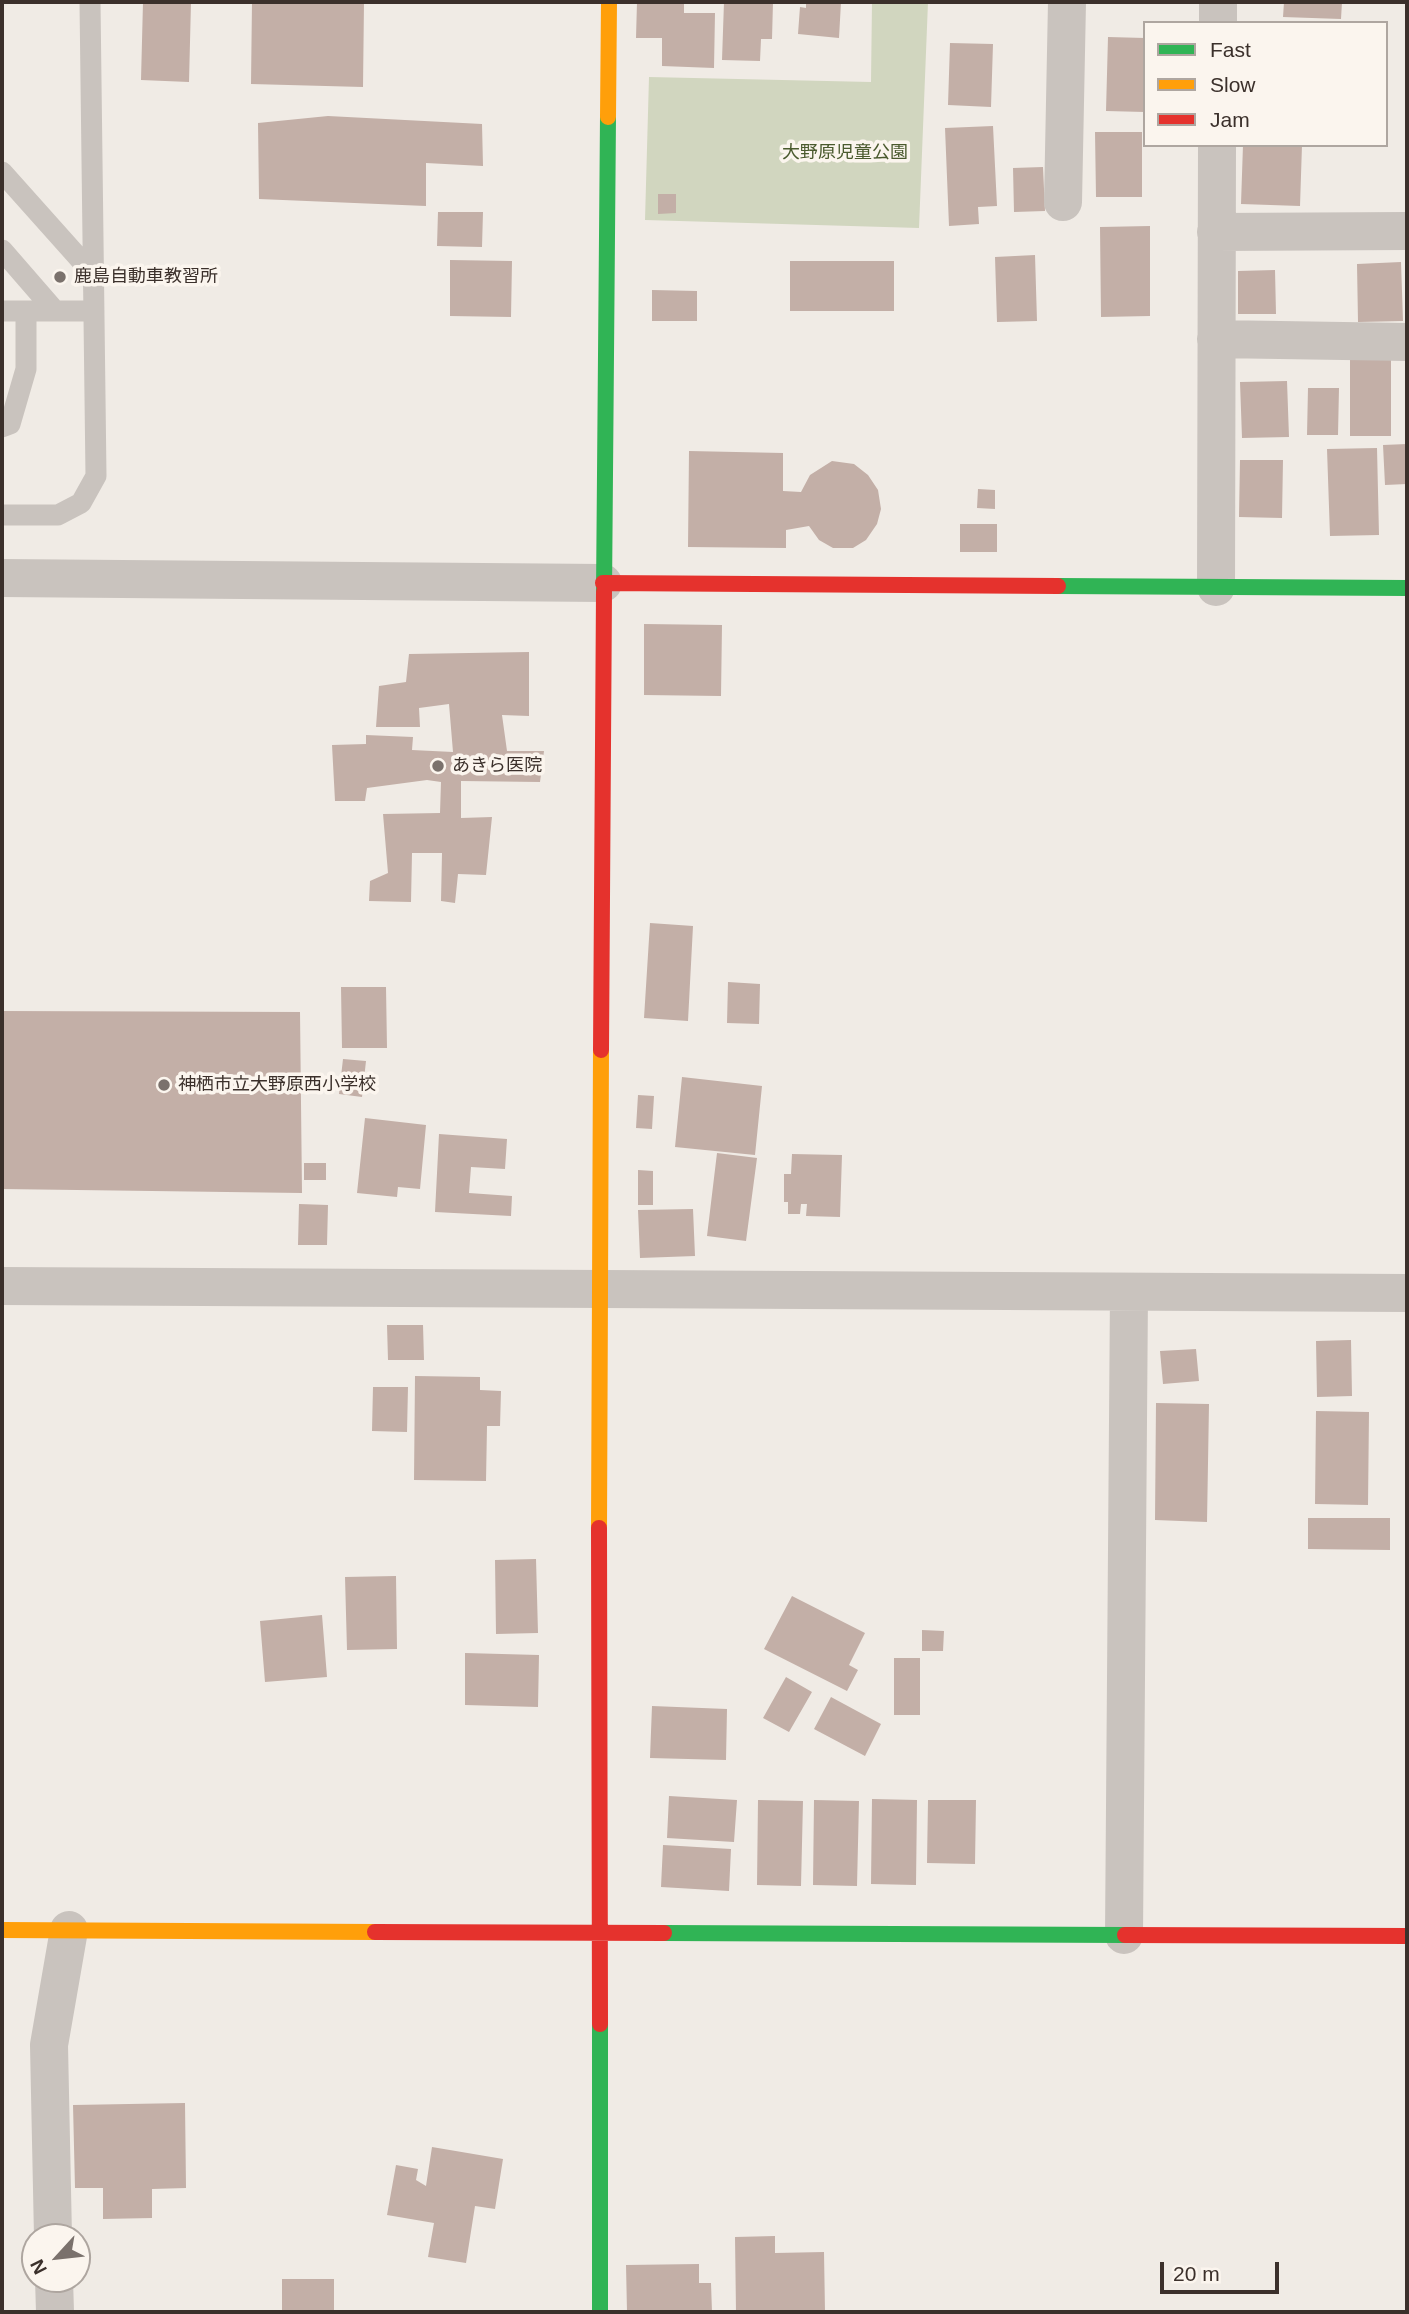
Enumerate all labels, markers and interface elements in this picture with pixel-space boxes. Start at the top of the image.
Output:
legend [1143,21,1388,147]
text: Fast [1210,38,1251,61]
text: Slow [1210,73,1256,96]
text: Jam [1210,108,1250,131]
park label: 大野原児童公園 [782,142,908,164]
place label: 鹿島自動車教習所 [74,266,218,288]
marker: 鹿島自動車教習所 [52,269,68,285]
place label: あきら医院 [452,755,542,777]
marker: あきら医院 [430,758,446,774]
place label: 神栖市立大野原西小学校 [178,1074,376,1096]
marker: 神栖市立大野原西小学校 [156,1077,172,1093]
north arrow [21,2223,91,2293]
scale bar [1164,2248,1283,2292]
text: N [26,2256,51,2278]
text: 20 m [1173,2262,1220,2285]

